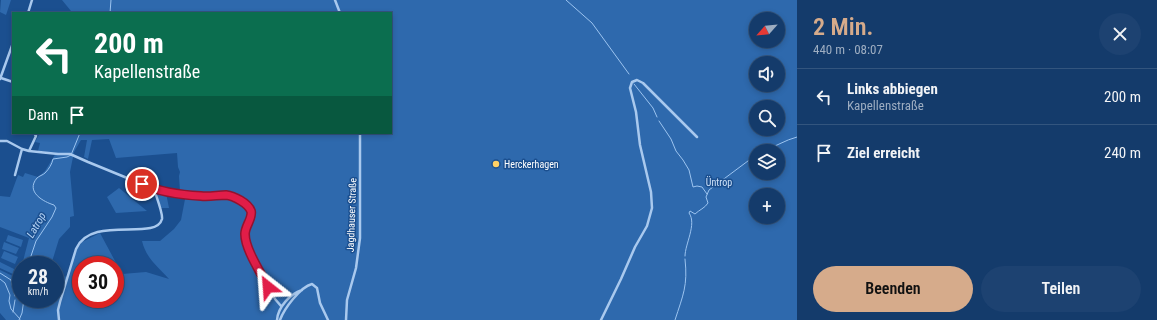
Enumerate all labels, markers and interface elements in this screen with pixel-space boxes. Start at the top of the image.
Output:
north arrow [749,12,785,48]
map controls [749,12,785,224]
text: 2 Min. [813,13,873,41]
button: close [1099,13,1141,55]
text: 200 m [94,27,164,60]
icon: left [28,28,80,80]
text: 440 m · 08:07 [813,42,883,57]
button: sound [749,56,785,92]
text: Kapellenstraße [94,61,200,82]
text: Links abbiegen [847,80,938,98]
icon: left [813,86,835,108]
text: 200 m [1104,88,1141,106]
text: Kapellenstraße [847,98,924,113]
button: search [749,100,785,136]
icon: arrive [66,104,88,126]
text: Dann [28,106,58,124]
icon: arrive [813,142,835,164]
button: layers [749,144,785,180]
text: Ziel erreicht [847,144,920,162]
text: 240 m [1104,144,1141,162]
marker: Herckerhagen [491,159,501,169]
place label: Herckerhagen [504,159,559,170]
pin [125,167,159,201]
icon: arrive [131,173,153,195]
park label: Üntrop [706,176,732,188]
street label: Jagdhauser Straße [345,177,358,252]
button: + [749,188,785,224]
water label: Latrop [24,210,49,240]
speed limit sign: 30 [72,256,124,308]
text: 28 [28,265,48,289]
position arrow [247,266,289,308]
button: Beenden [813,266,973,312]
button: Teilen [981,266,1141,312]
text: km/h [28,286,48,297]

